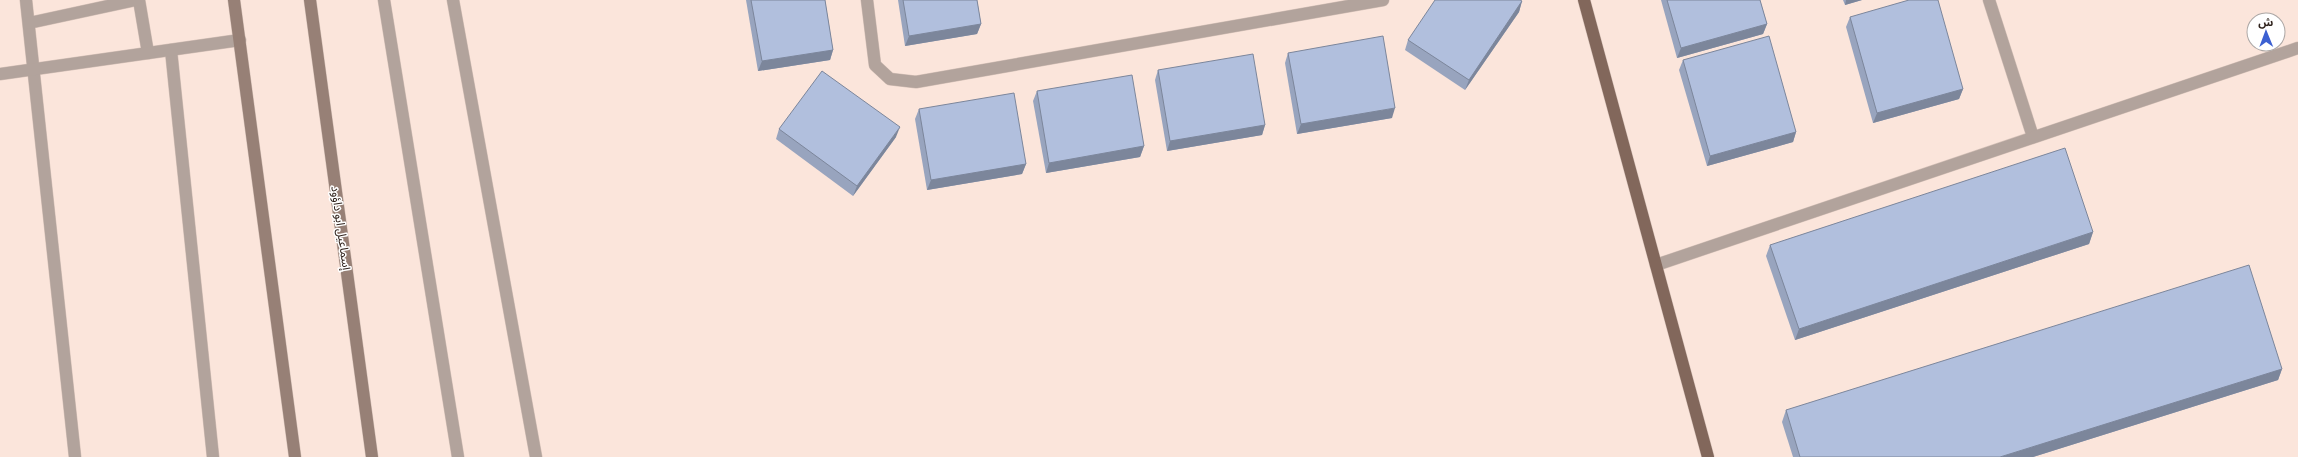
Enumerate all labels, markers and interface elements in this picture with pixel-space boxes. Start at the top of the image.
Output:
north arrow [2246,12,2286,52]
text: ش [2258,16,2273,29]
street label: إسماعيل ابو داؤود [327,185,354,272]

